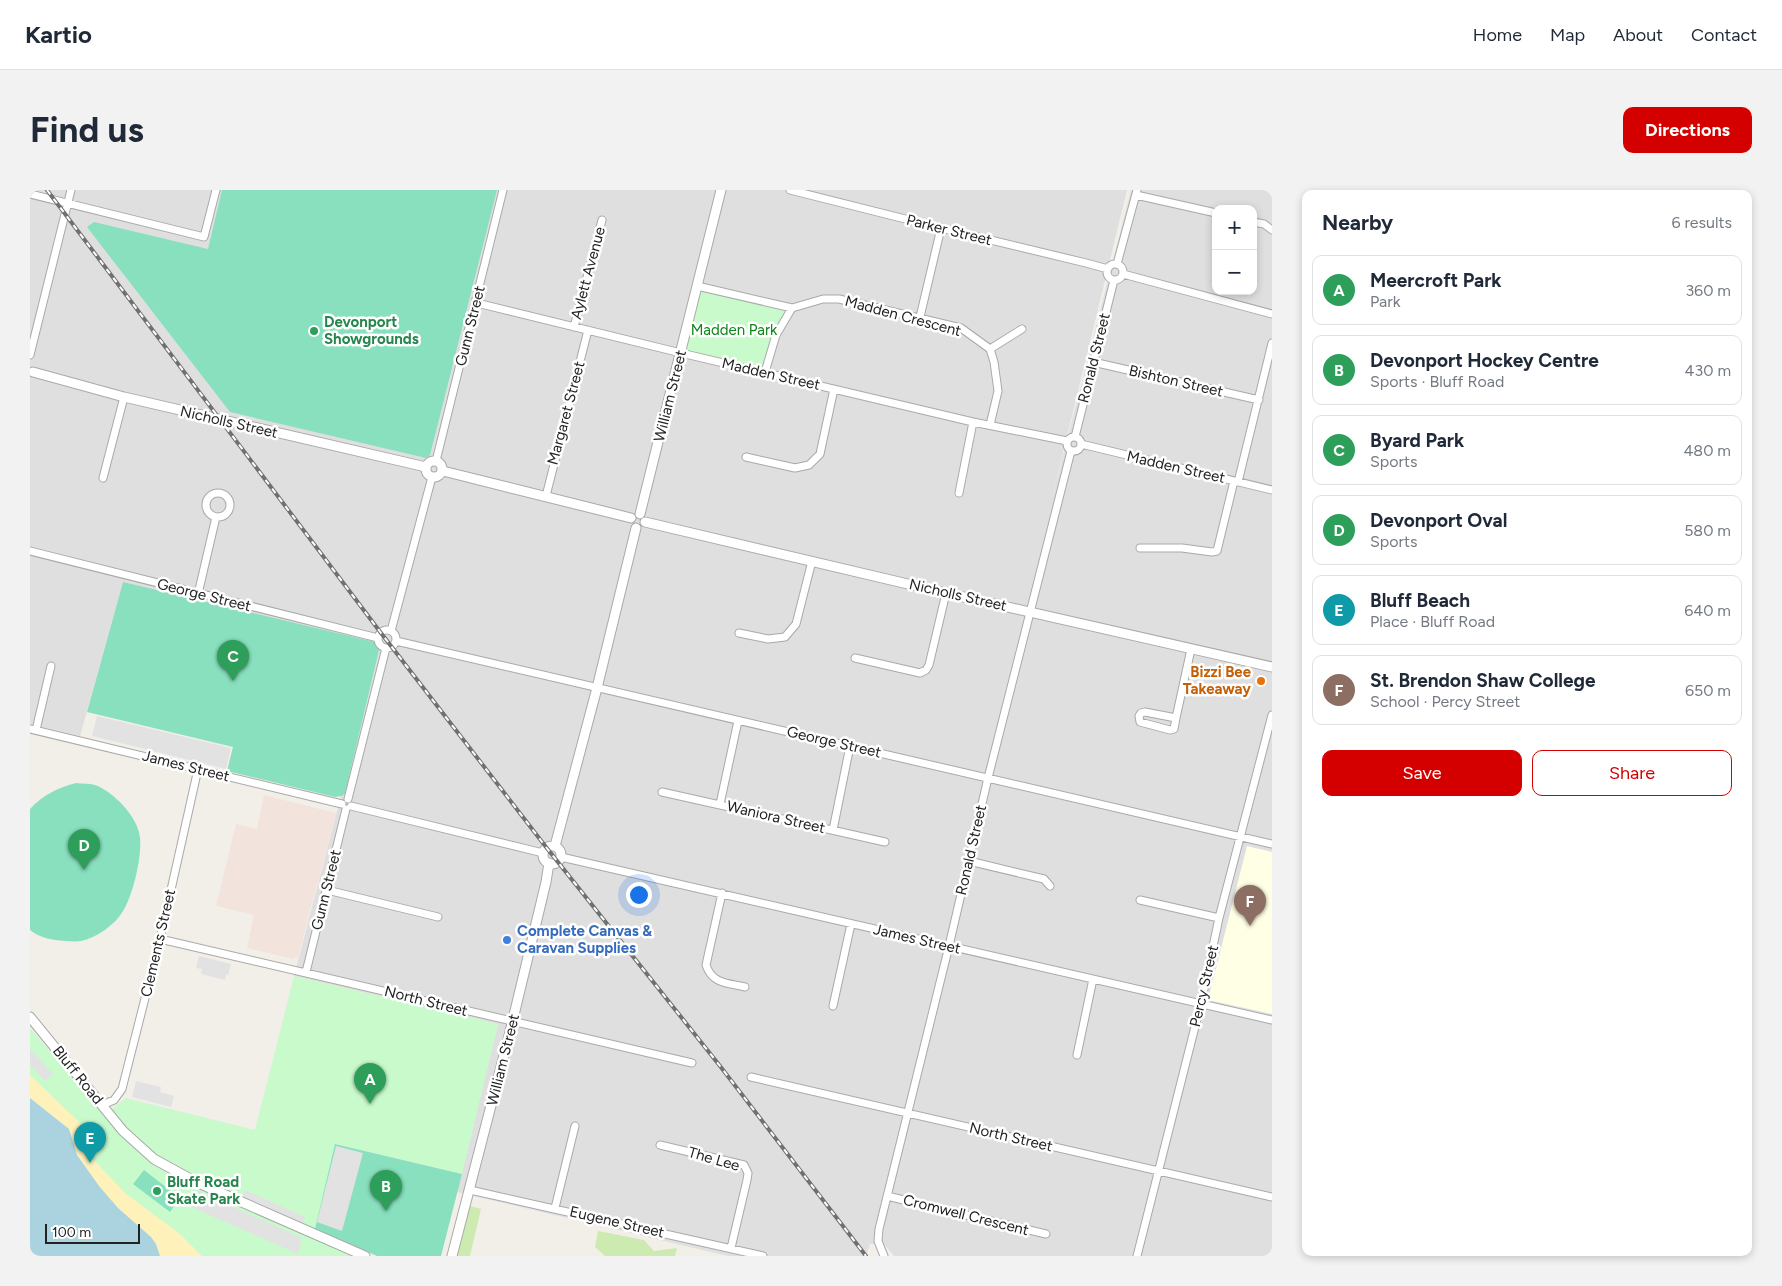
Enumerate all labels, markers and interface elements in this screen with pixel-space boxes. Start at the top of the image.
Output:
text: Kartio [25,20,92,49]
text: Home [1473,24,1522,46]
text: Map [1550,24,1585,46]
text: About [1613,24,1663,46]
text: Contact [1691,24,1757,46]
button: Directions [1623,107,1752,153]
text: Find us [30,109,144,151]
map controls [1212,205,1257,295]
button: + [1212,205,1257,250]
text: Nearby [1322,210,1393,235]
street label: Parker Street [904,211,994,249]
text: 6 results [1671,213,1732,232]
street label: Aylett Avenue [567,225,609,321]
button: − [1212,250,1257,295]
text: Meercroft Park [1370,269,1502,292]
text: A [1333,281,1345,300]
text: 360 m [1685,281,1731,300]
street label: Gunn Street [451,284,489,368]
street label: Madden Crescent [843,292,963,340]
text: Park [1370,292,1400,311]
street label: Ronald Street [1074,311,1114,405]
place label: Devonport Showgrounds [324,313,419,348]
park label: Madden Park [691,321,778,339]
marker: Devonport Showgrounds [308,325,320,337]
street label: William Street [650,348,690,444]
text: Devonport Hockey Centre [1370,349,1599,372]
street label: Madden Street [720,354,822,394]
street label: Margaret Street [544,359,589,467]
street label: Bishton Street [1127,361,1225,401]
text: B [1334,361,1344,380]
text: 430 m [1685,361,1731,380]
text: Sports · Bluff Road [1370,372,1504,391]
street label: Nicholls Street [178,402,280,442]
text: Byard Park [1370,429,1464,452]
text: C [1333,441,1345,460]
text: 480 m [1683,441,1731,460]
street label: Madden Street [1125,447,1227,487]
text: Sports [1370,452,1417,471]
text: Devonport Oval [1370,509,1507,532]
text: D [1333,521,1345,540]
text: 580 m [1684,521,1731,540]
text: Sports [1370,532,1417,551]
street label: George Street [155,575,253,615]
street label: Nicholls Street [907,575,1009,615]
text: Bluff Beach [1370,589,1470,612]
text: E [1334,601,1344,620]
text: 640 m [1684,601,1731,620]
text: Place · Bluff Road [1370,612,1495,631]
pin: C [217,640,249,681]
place label: Bizzi Bee Takeaway [1183,663,1252,698]
text: St. Brendon Shaw College [1370,669,1595,692]
marker: Bizzi Bee Takeaway [1255,675,1267,687]
text: F [1335,681,1343,700]
text: 650 m [1685,681,1731,700]
text: School · Percy Street [1370,692,1520,711]
street label: George Street [785,722,883,762]
street label: James Street [141,746,232,786]
button: Save [1322,750,1522,796]
button: Share [1532,750,1732,796]
street label: Waniora Street [725,797,827,837]
street label: Ronald Street [952,803,990,897]
pin: D [68,829,100,870]
street label: Gunn Street [307,848,345,932]
your location [626,882,652,908]
pin: F [1234,885,1266,926]
street label: Clements Street [137,887,179,999]
street label: James Street [872,920,963,958]
place label: Complete Canvas & Caravan Supplies [517,922,652,957]
marker: Complete Canvas & Caravan Supplies [501,934,513,946]
street label: Percy Street [1186,943,1222,1029]
street label: North Street [383,982,470,1020]
street label: William Street [483,1012,523,1108]
street label: Bluff Road [49,1042,107,1108]
pin: A [354,1063,386,1104]
street label: North Street [967,1119,1055,1155]
pin: E [74,1122,106,1163]
street label: The Lee [686,1143,742,1175]
pin: B [370,1170,402,1211]
place label: Bluff Road Skate Park [167,1173,240,1208]
marker: Bluff Road Skate Park [151,1185,163,1197]
street label: Cromwell Crescent [901,1191,1031,1239]
street label: Eugene Street [568,1202,666,1242]
scale bar [45,1221,140,1244]
text: 100 m [52,1224,91,1241]

